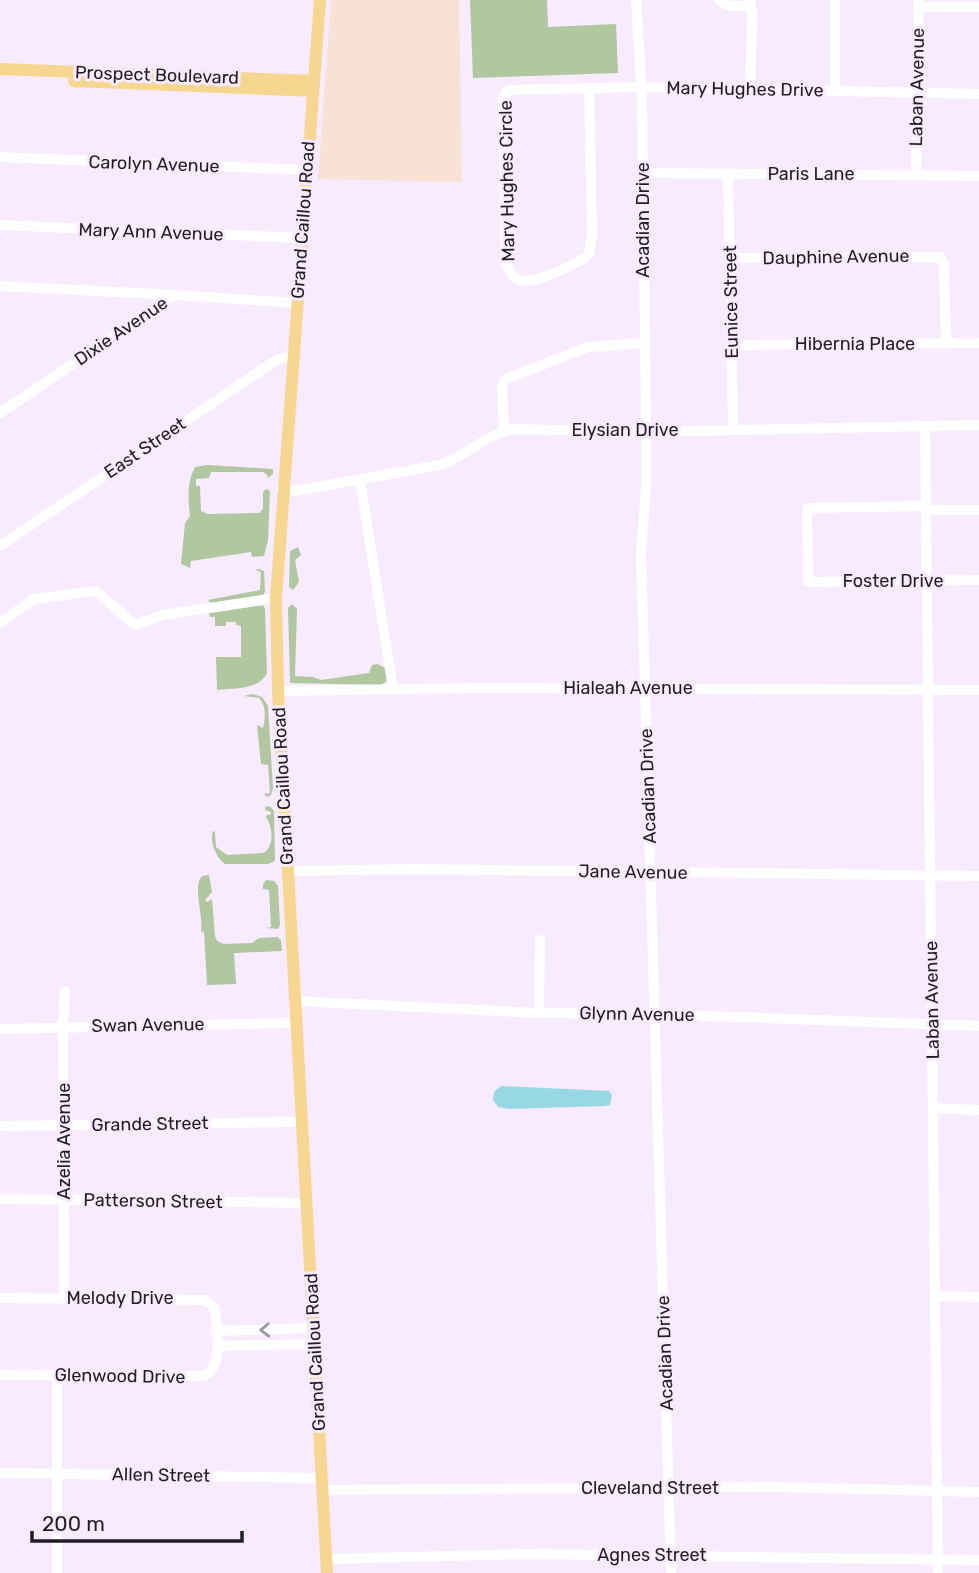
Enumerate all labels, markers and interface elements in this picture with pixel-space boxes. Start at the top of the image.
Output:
street label: Laban Avenue [905,28,929,146]
street label: Prospect Boulevard [75,61,239,89]
street label: Mary Hughes Drive [666,77,824,101]
street label: Mary Hughes Circle [495,100,519,262]
street label: Grand Caillou Road [287,140,319,300]
street label: Carolyn Avenue [88,151,220,177]
street label: Acadian Drive [632,162,654,278]
street label: Paris Lane [767,163,855,185]
street label: Mary Ann Avenue [78,218,224,246]
street label: Eunice Street [719,245,743,359]
street label: Dauphine Avenue [762,245,910,269]
street label: Dixie Avenue [70,292,172,370]
street label: Hibernia Place [795,333,915,355]
street label: East Street [100,413,190,483]
street label: Elysian Drive [571,419,679,441]
street label: Foster Drive [842,570,944,592]
street label: Hialeah Avenue [563,677,693,699]
street label: Grand Caillou Road [268,706,298,866]
street label: Acadian Drive [635,728,661,844]
street label: Jane Avenue [578,860,688,884]
street label: Laban Avenue [920,941,944,1059]
street label: Glynn Avenue [579,1002,695,1026]
street label: Swan Avenue [91,1013,205,1037]
street label: Azelia Avenue [53,1083,75,1199]
street label: Grande Street [91,1112,209,1136]
street label: Patterson Street [83,1189,223,1213]
street label: Grand Caillou Road [300,1272,330,1432]
street label: Melody Drive [67,1287,173,1309]
street label: Acadian Drive [652,1295,678,1411]
one-way arrow [259,1322,270,1337]
street label: Glenwood Drive [54,1364,186,1388]
street label: Allen Street [112,1463,210,1487]
street label: Cleveland Street [581,1477,719,1499]
scale bar [32,1500,242,1544]
text: 200 m [42,1511,105,1536]
street label: Agnes Street [597,1544,707,1566]

